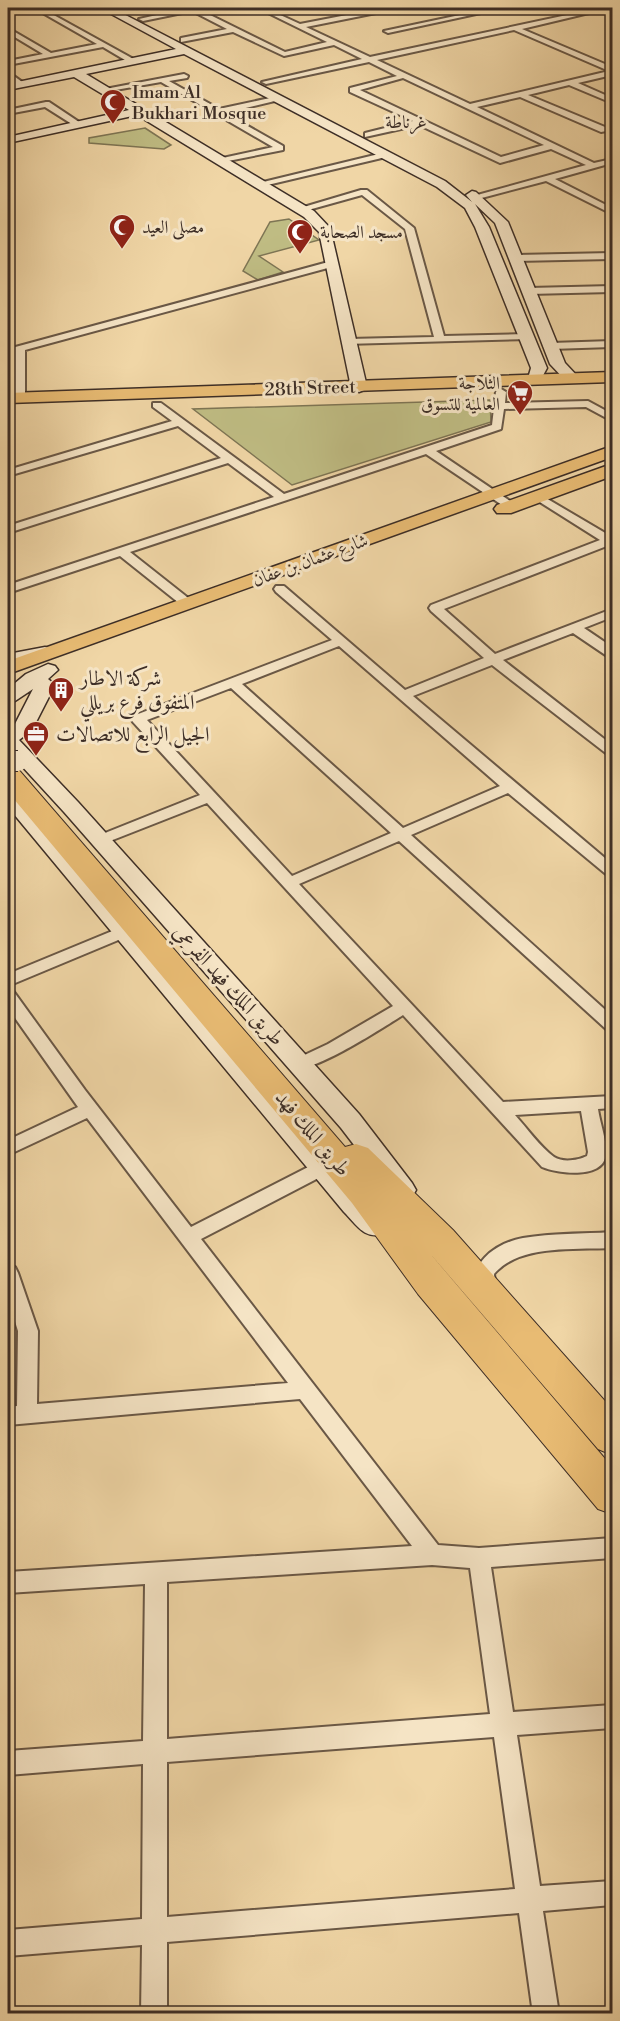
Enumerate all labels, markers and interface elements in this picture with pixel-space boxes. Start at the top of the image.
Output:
place label: Imam Al Bukhari Mosque [131,81,266,125]
mosque icon: Imam Al Bukhari Mosque [98,87,128,125]
district label: غرناطة [385,111,427,135]
mosque icon: مصلى العيد [107,212,137,250]
place label: مصلى العيد [142,216,204,240]
mosque icon: مسجد الصحابة [285,217,315,255]
place label: مسجد الصحابة [320,221,403,244]
place label: الثلاجة العالمية للتسوق [421,372,500,416]
street label: 28th Street [264,375,357,402]
supermarket icon: الثلاجة العالمية للتسوق [505,378,535,416]
street label: شارع عثمان بن عفان [249,529,372,595]
place label: شركة الاطار المتفوق فرع بريللي [78,665,195,722]
building icon: شركة الاطار المتفوق فرع بريللي [46,675,76,713]
office icon: الجيل الرابع للاتصالات [21,719,51,757]
place label: الجيل الرابع للاتصالات [56,722,209,753]
street label: طريق الملك فهد الفرعي [165,919,290,1054]
street label: طريق الملك فهد [269,1085,356,1182]

